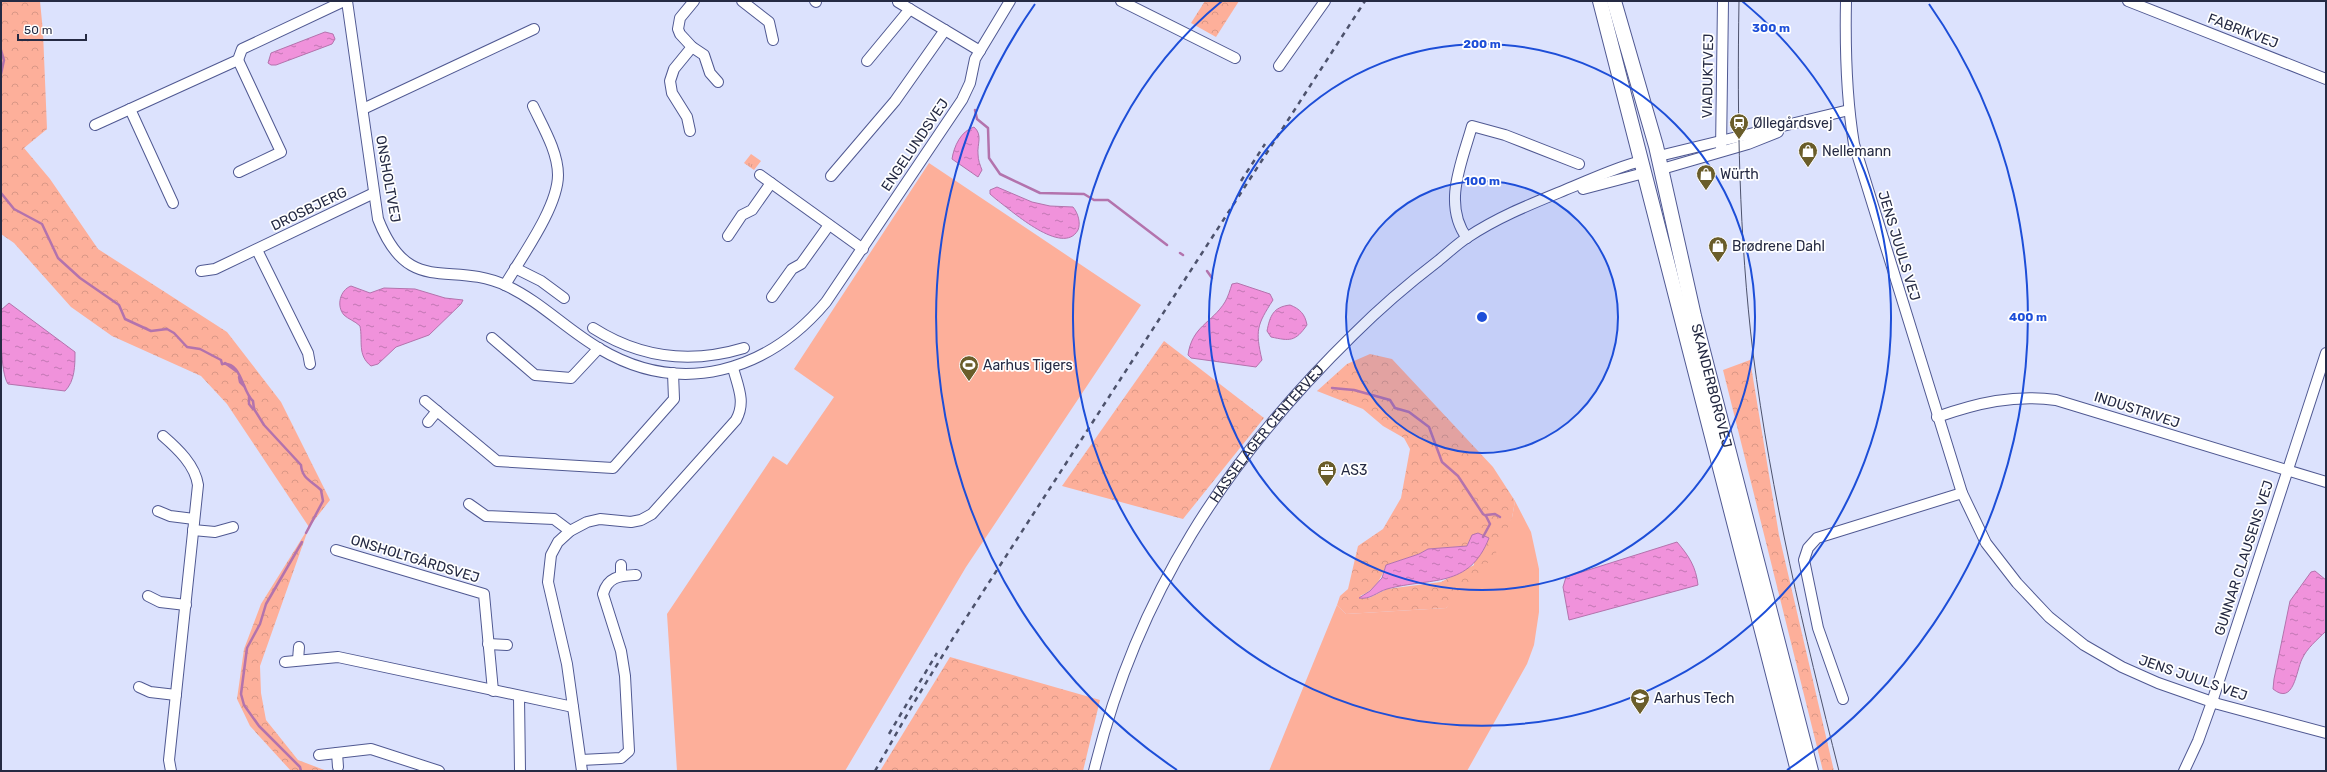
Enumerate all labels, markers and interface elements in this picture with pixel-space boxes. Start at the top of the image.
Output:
street label: FABRIKVEJ [2205,10,2281,52]
scale bar [18,16,86,42]
text: 300 m [1752,21,1790,35]
text: 50 m [24,23,52,37]
street label: VIADUKTVEJ [1699,33,1717,119]
text: 200 m [1463,37,1501,51]
street label: ENGELUNDSVEJ [878,95,952,195]
station icon: Øllegårdsvej [1728,112,1750,140]
place label: Øllegårdsvej [1753,115,1833,132]
street label: ONSHOLTVEJ [372,134,404,224]
shop icon: Nellemann [1797,140,1819,168]
place label: Nellemann [1822,143,1891,160]
shop icon: Würth [1695,163,1717,191]
place label: Würth [1720,166,1759,183]
text: 100 m [1464,174,1500,188]
street label: DROSBJERG [268,183,350,235]
street label: JENS JUULS VEJ [1874,189,1924,303]
shop icon: Brødrene Dahl [1707,235,1729,263]
place label: Brødrene Dahl [1732,238,1825,255]
centre of rings [1475,310,1489,324]
text: 400 m [2009,310,2047,324]
street label: SKANDERBORGVEJ [1688,322,1736,449]
sports icon: Aarhus Tigers [958,354,980,382]
place label: Aarhus Tigers [983,357,1073,374]
street label: HASSELAGER CENTERVEJ [1206,361,1328,506]
street label: INDUSTRIVEJ [2092,388,2182,432]
office icon: AS3 [1316,459,1338,487]
place label: AS3 [1341,462,1367,479]
street label: GUNNAR CLAUSENS VEJ [2211,478,2277,638]
street label: ONSHOLTGÅRDSVEJ [348,530,482,587]
street label: JENS JUULS VEJ [2136,651,2250,705]
school or university icon: Aarhus Tech [1629,687,1651,715]
place label: Aarhus Tech [1654,690,1734,707]

